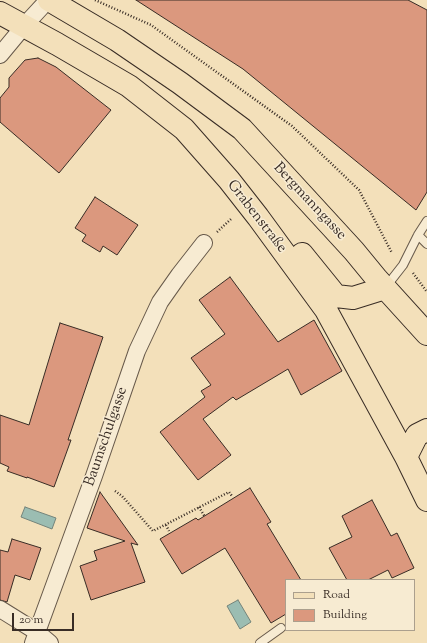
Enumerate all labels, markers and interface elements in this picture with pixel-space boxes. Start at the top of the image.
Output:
street label: Bergmanngasse [269,160,349,244]
street label: Grabenstraße [222,177,290,257]
street label: Baumschulgasse [82,385,132,489]
legend [285,579,415,631]
text: Road [323,586,350,604]
scale bar [14,605,76,631]
text: Building [323,606,367,624]
text: 20 m [19,611,43,629]

